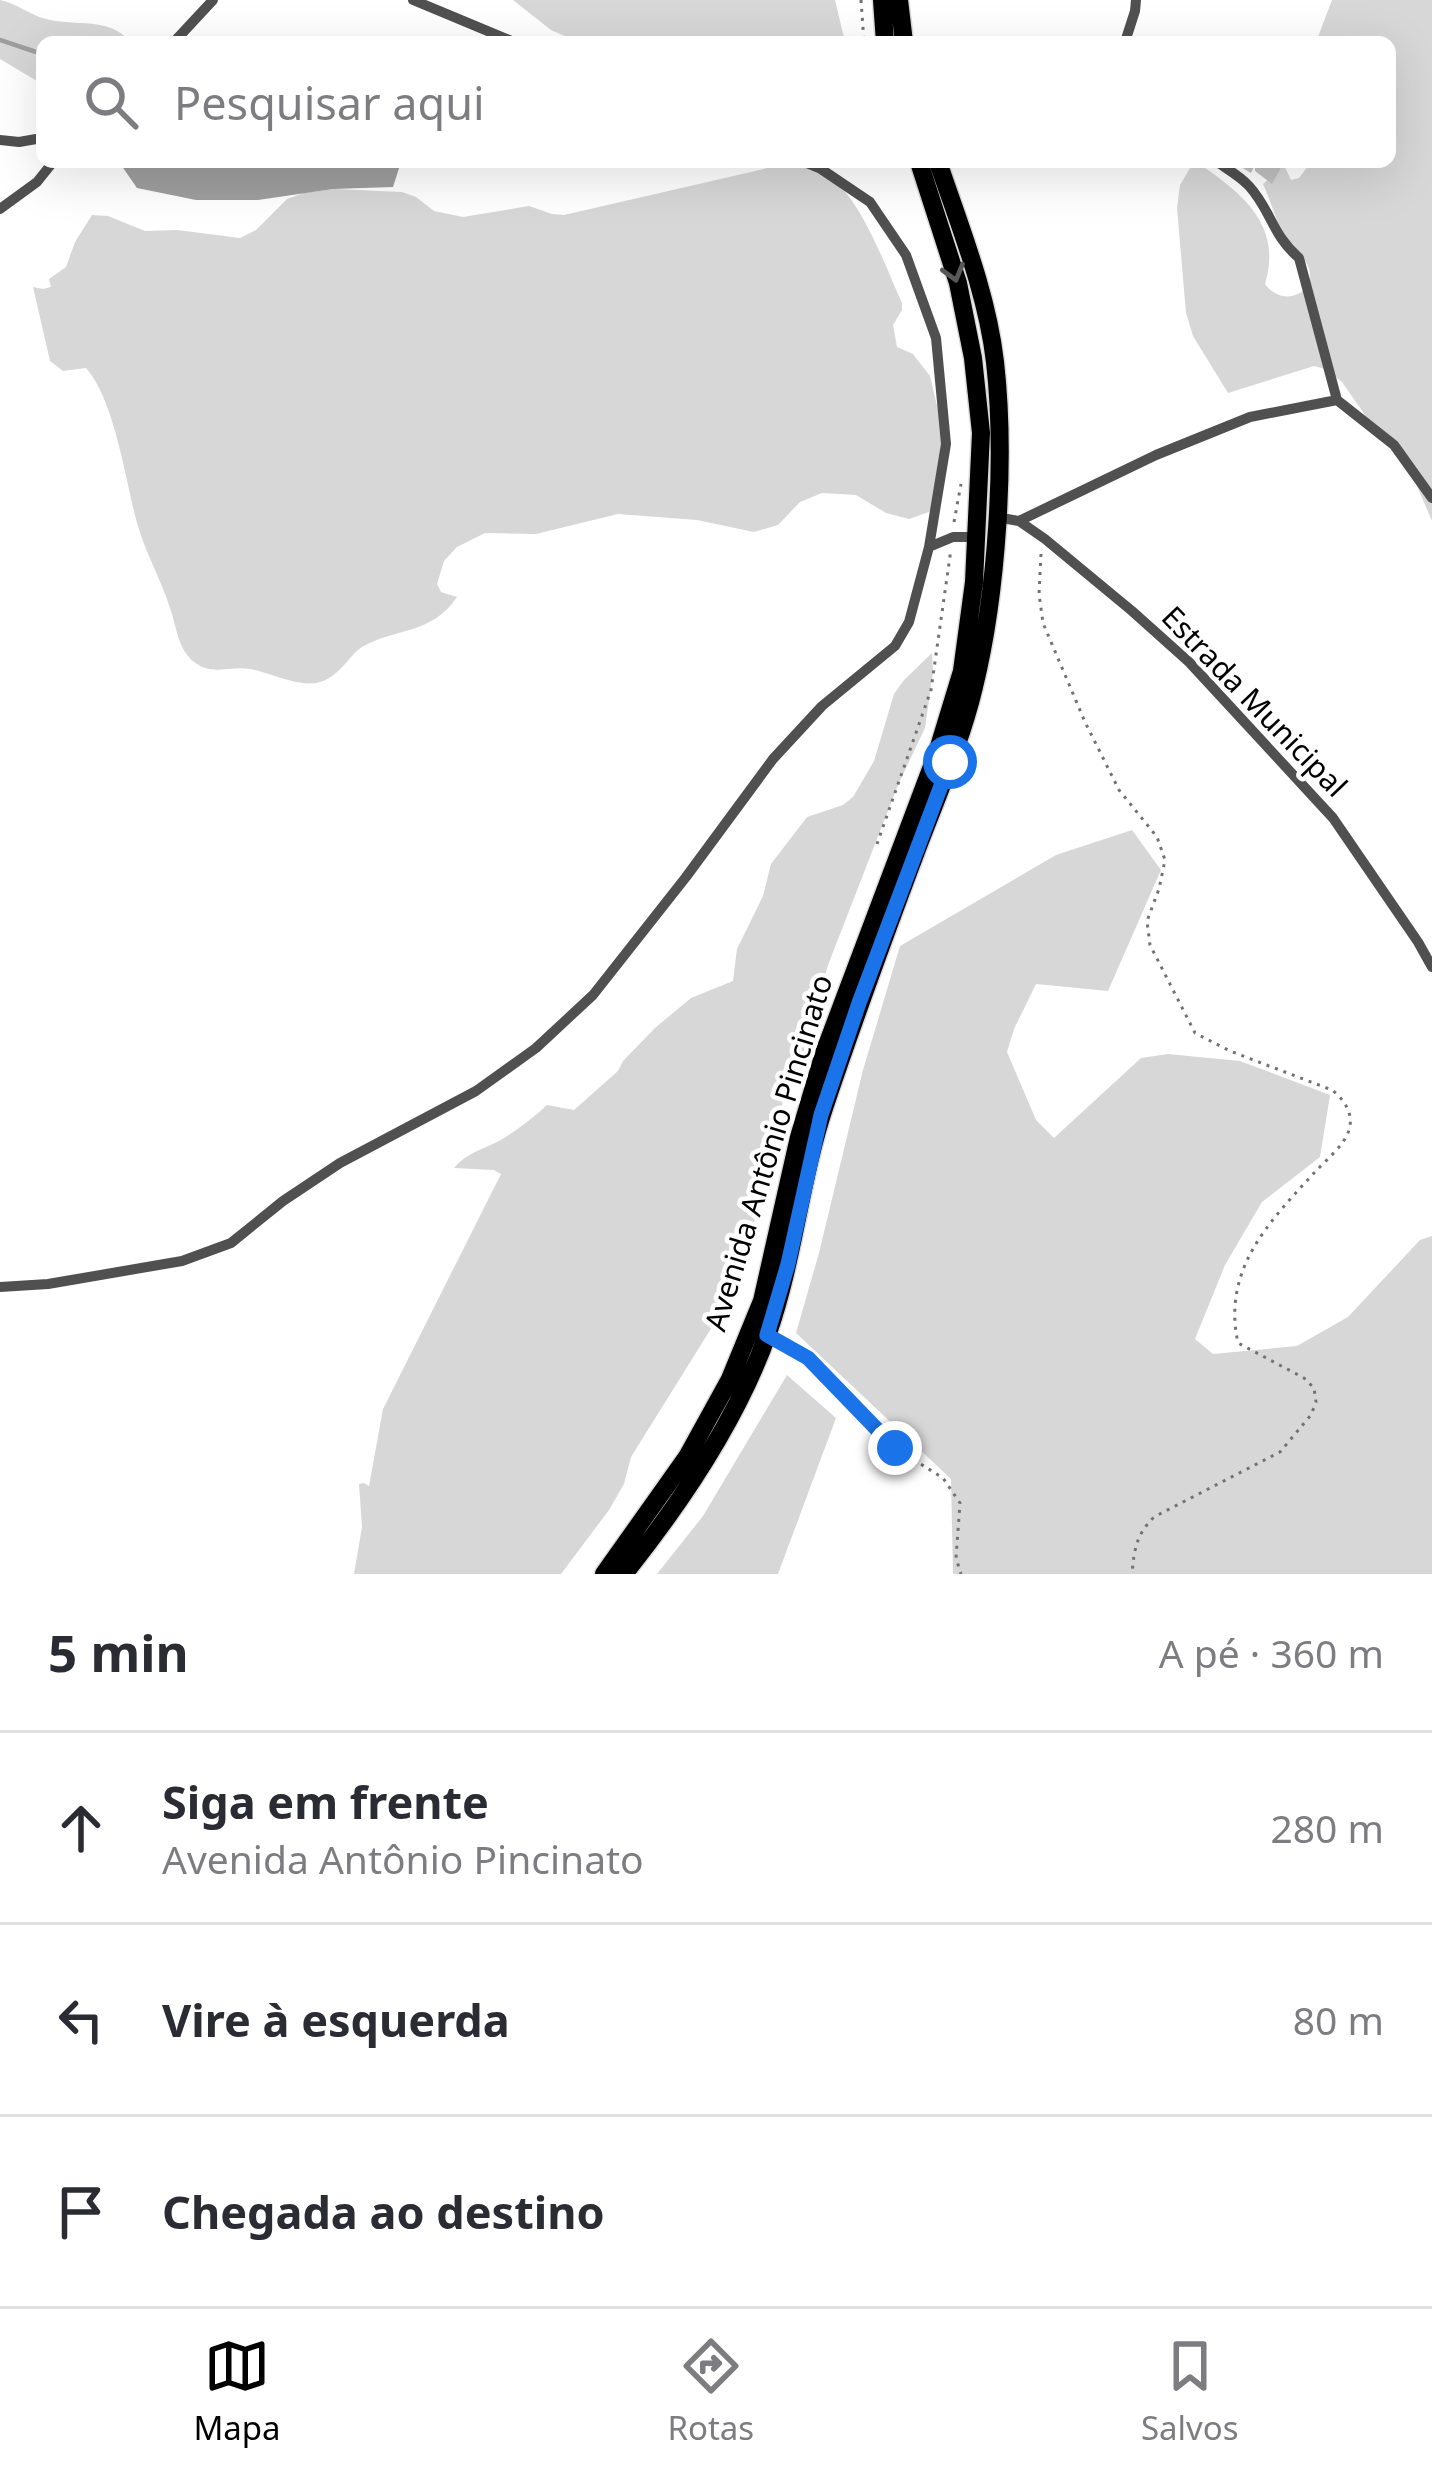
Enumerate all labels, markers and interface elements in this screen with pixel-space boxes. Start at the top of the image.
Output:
search box [36,36,1396,168]
icon: search [78,69,144,135]
text: Pesquisar aqui [174,72,485,133]
one-way arrow [940,262,965,283]
street label: Estrada Municipal [1153,597,1357,805]
route start [923,735,977,789]
street label: Avenida Antônio Pincinato [694,969,841,1336]
route end [868,1421,922,1475]
text: 5 min [48,1617,189,1687]
text: A pé · 360 m [1159,1626,1384,1679]
text: Siga em frente [162,1771,489,1832]
icon: ahead [48,1795,114,1861]
text: 280 m [1270,1801,1384,1854]
text: Avenida Antônio Pincinato [162,1832,644,1885]
icon: left [48,1987,114,2053]
text: Vire à esquerda [162,1989,510,2050]
text: 80 m [1293,1993,1384,2046]
icon: arrive [48,2179,114,2245]
text: Chegada ao destino [162,2181,605,2242]
tab: Mapa [193,2333,281,2450]
tab: Rotas [667,2333,754,2450]
tab: Salvos [1141,2333,1239,2450]

